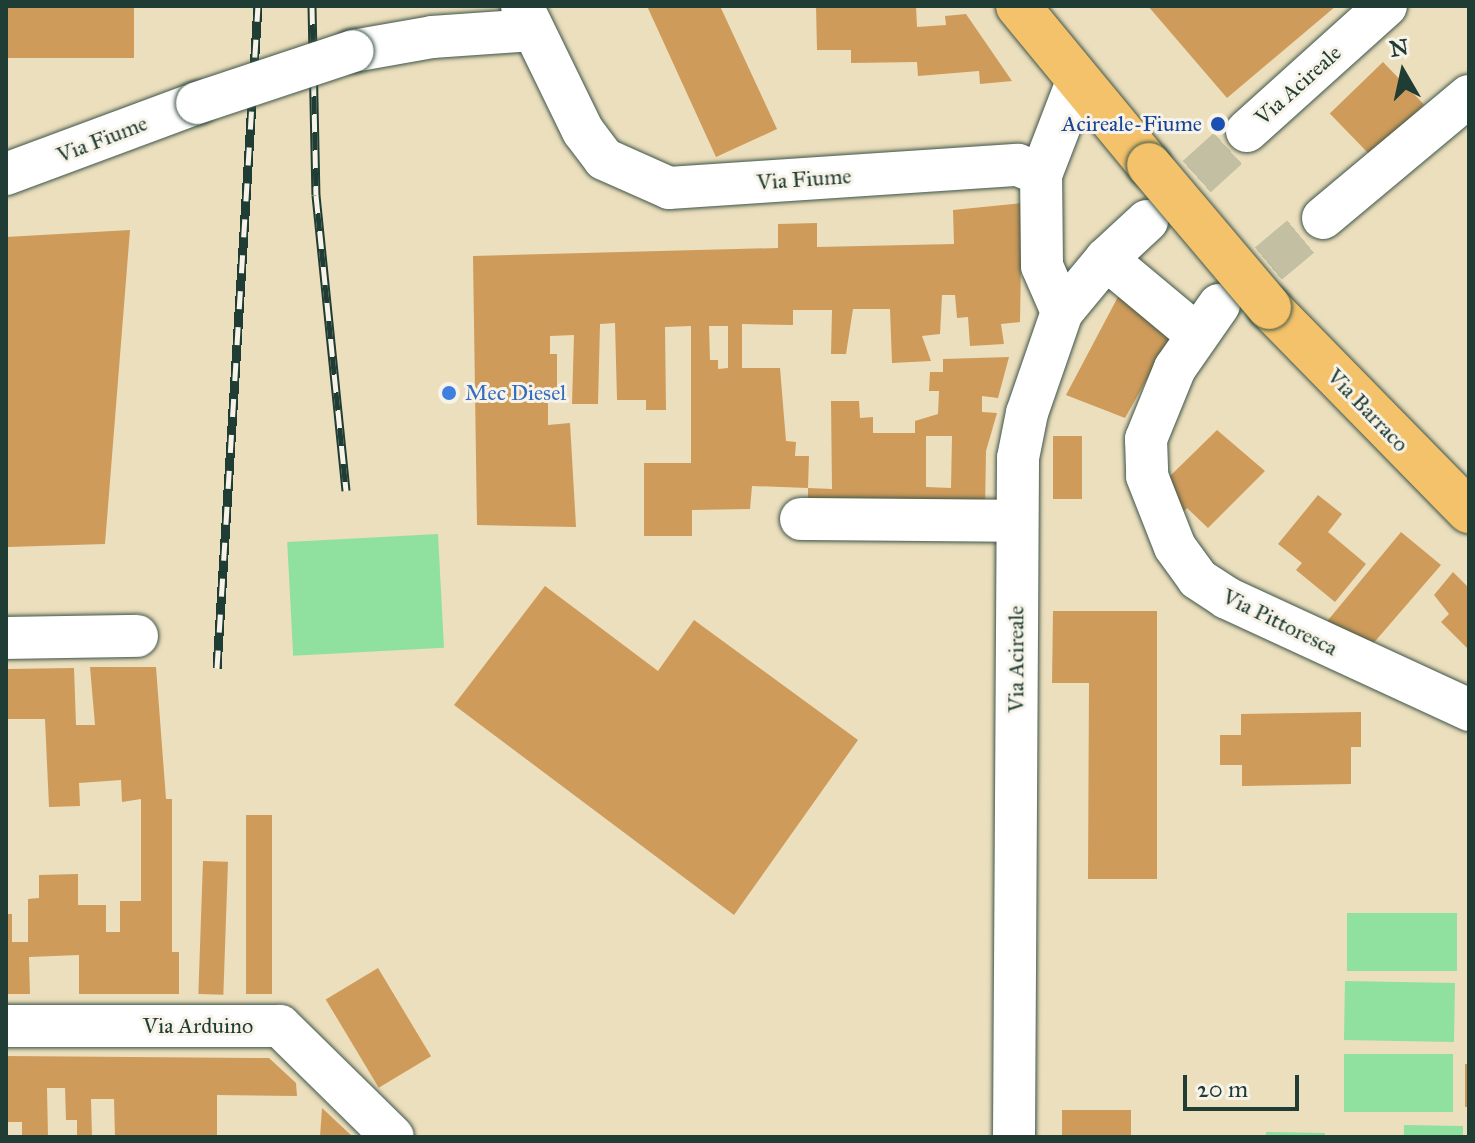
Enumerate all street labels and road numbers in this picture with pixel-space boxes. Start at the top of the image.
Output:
street label: Via Acireale [1249,39,1347,131]
street label: Via Fiume [53,110,151,168]
street label: Via Fiume [756,163,852,195]
street label: Via Barraco [1322,363,1414,457]
street label: Via Pittoresca [1218,583,1342,661]
street label: Via Acireale [1003,606,1029,712]
street label: Via Arduino [143,1013,253,1039]

